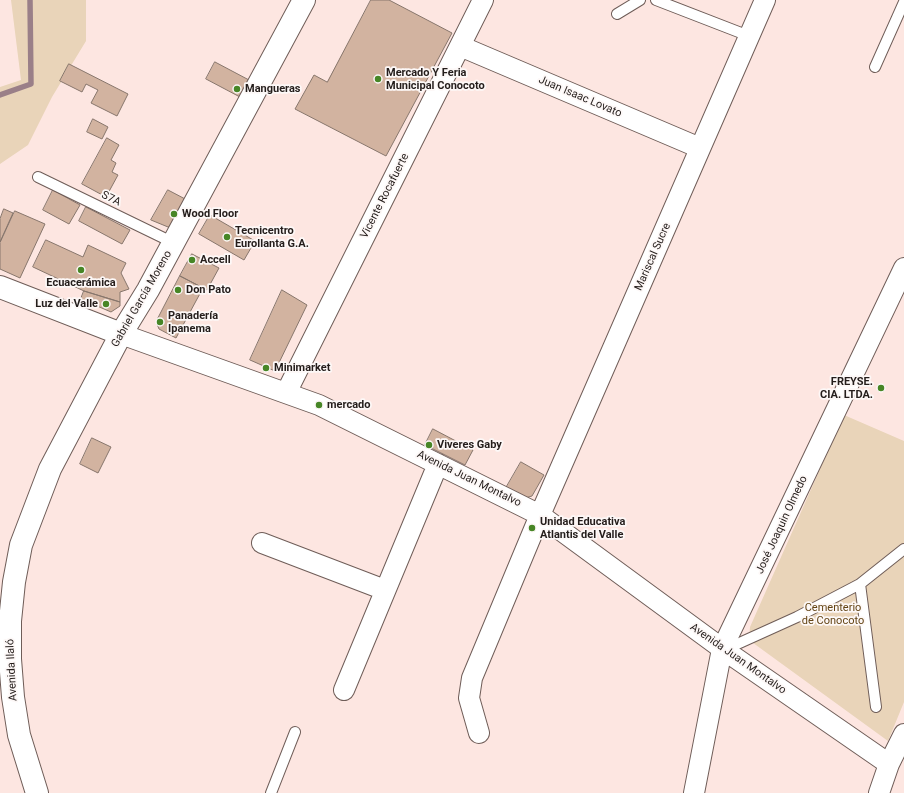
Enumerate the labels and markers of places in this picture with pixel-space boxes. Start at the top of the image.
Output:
place label: Mercado Y Feria Municipal Conocoto [386,66,485,92]
marker: Mercado Y Feria Municipal Conocoto [373,74,383,84]
place label: Mangueras [245,82,300,96]
marker: Mangueras [232,84,242,94]
place label: Wood Floor [182,207,238,221]
marker: Wood Floor [169,209,179,219]
place label: Tecnicentro Eurollanta G.A. [235,224,309,250]
marker: Tecnicentro Eurollanta G.A. [222,232,232,242]
place label: Accell [200,253,231,267]
marker: Accell [187,255,197,265]
marker: Ecuacerámica [76,265,86,275]
place label: Ecuacerámica [46,276,116,290]
place label: Don Pato [186,283,231,297]
marker: Don Pato [173,285,183,295]
place label: Luz del Valle [35,297,98,311]
marker: Luz del Valle [101,299,111,309]
place label: Panadería Ipanema [168,309,218,335]
marker: Panadería Ipanema [155,317,165,327]
place label: Minimarket [274,361,330,375]
marker: Minimarket [261,363,271,373]
place label: FREYSE. CIA. LTDA. [820,375,873,401]
marker: FREYSE. CIA. LTDA. [876,383,886,393]
place label: mercado [327,398,370,412]
marker: mercado [314,400,324,410]
place label: Viveres Gaby [437,438,502,452]
marker: Viveres Gaby [424,440,434,450]
place label: Unidad Educativa Atlantis del Valle [540,515,625,541]
marker: Unidad Educativa Atlantis del Valle [527,523,537,533]

